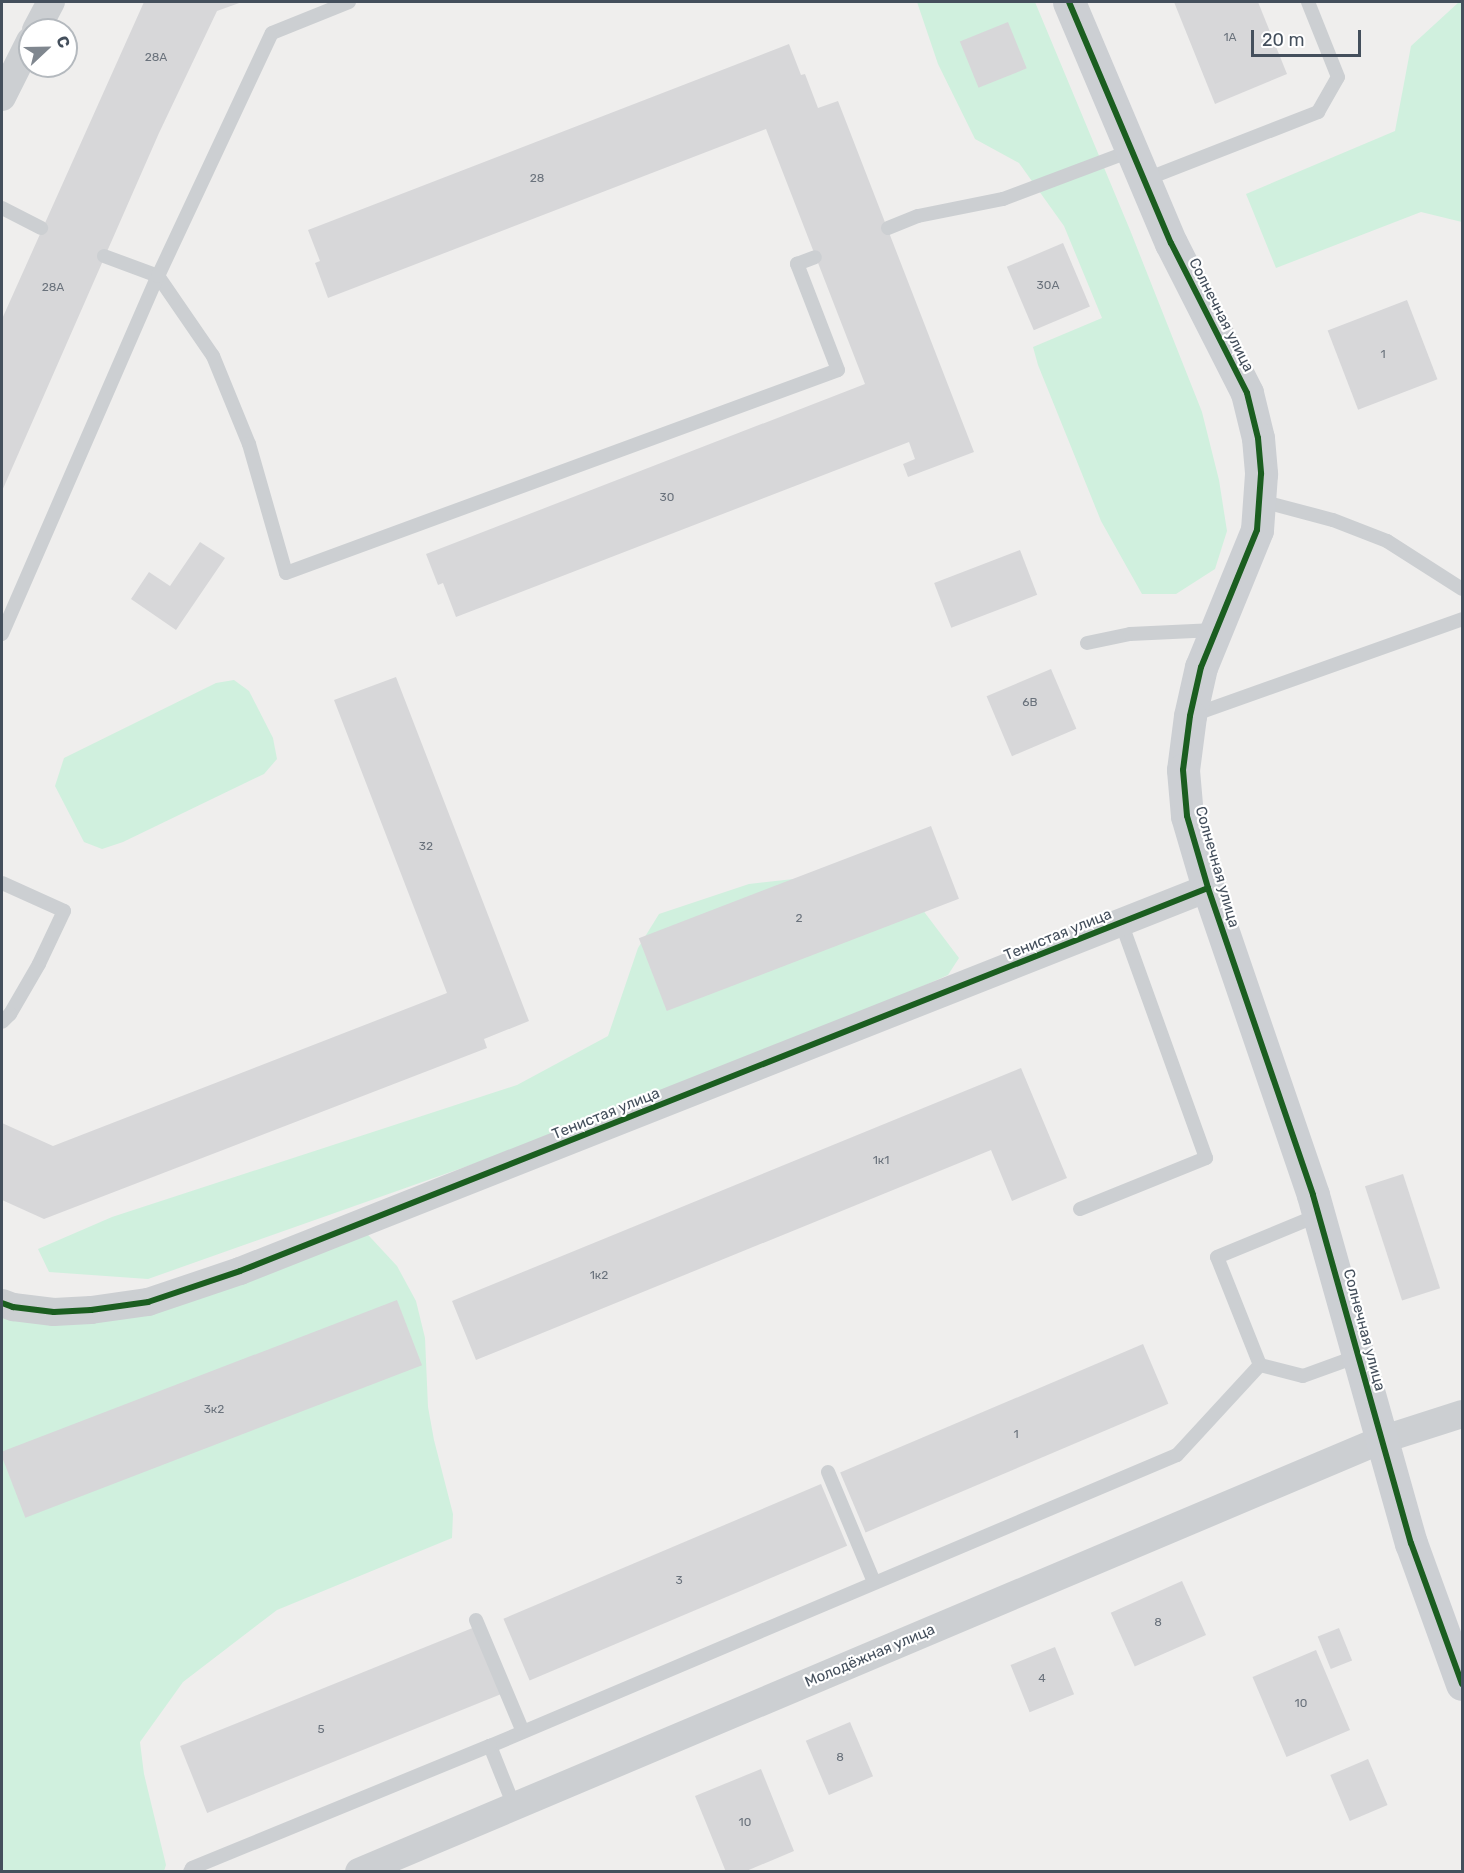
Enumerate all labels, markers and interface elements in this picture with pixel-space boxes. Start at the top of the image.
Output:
north arrow [18,18,78,78]
scale bar [1254,18,1364,56]
text: 20 m [1262,29,1304,51]
house number: 1А [1223,31,1237,45]
text: С [52,33,74,51]
house number: 28А [145,51,167,65]
house number: 28 [530,172,544,186]
street label: Солнечная улица [1185,255,1257,375]
house number: 30А [1037,279,1059,293]
house number: 28А [42,281,64,295]
house number: 1 [1380,348,1386,362]
house number: 30 [660,491,674,505]
house number: 6В [1022,696,1038,710]
street label: Солнечная улица [1191,804,1243,930]
house number: 32 [419,840,433,854]
street label: Тенистая улица [1002,905,1114,965]
house number: 2 [795,912,803,926]
street label: Тенистая улица [550,1084,662,1144]
house number: 1к1 [873,1154,889,1168]
street label: Солнечная улица [1339,1267,1389,1393]
house number: 1к2 [590,1269,608,1283]
house number: 3к2 [204,1403,224,1417]
house number: 1 [1013,1428,1019,1442]
house number: 3 [675,1574,683,1588]
house number: 8 [1154,1616,1162,1630]
street label: Молодёжная улица [802,1620,938,1692]
house number: 4 [1038,1672,1046,1686]
house number: 10 [1295,1697,1307,1711]
house number: 5 [317,1723,325,1737]
house number: 8 [836,1751,844,1765]
house number: 10 [739,1816,751,1830]

